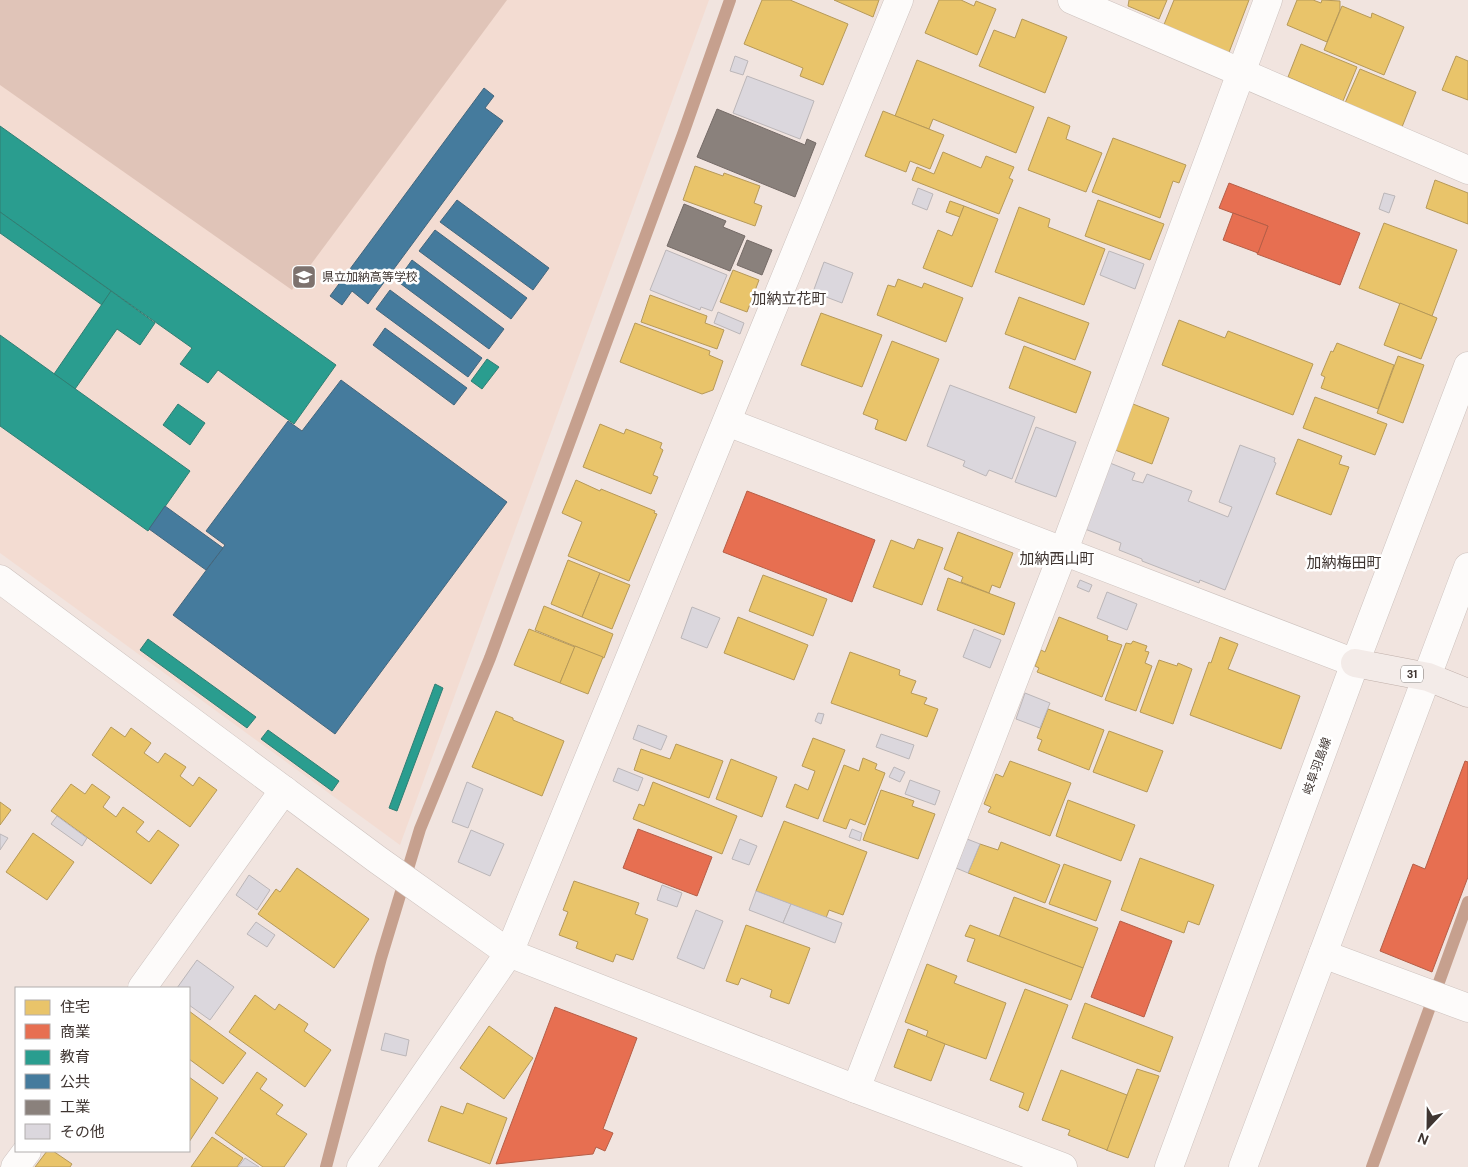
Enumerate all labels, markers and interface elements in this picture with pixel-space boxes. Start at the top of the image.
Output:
school or university icon: 県立加納高等学校 [291,264,317,290]
place label: 県立加納高等学校 [322,269,418,285]
district label: 加納立花町 [751,289,827,309]
district label: 加納西山町 [1019,549,1095,569]
district label: 加納梅田町 [1306,553,1382,573]
road number: 31 [1401,666,1423,682]
street label: 岐阜羽島線 [1299,735,1335,797]
legend [15,987,190,1152]
text: 住宅 [60,997,90,1017]
text: 商業 [60,1022,90,1042]
text: 教育 [60,1047,90,1067]
text: 公共 [60,1072,90,1092]
text: 工業 [60,1097,90,1117]
north arrow [1403,1102,1453,1152]
text: その他 [60,1122,105,1142]
text: N [1415,1129,1431,1149]

